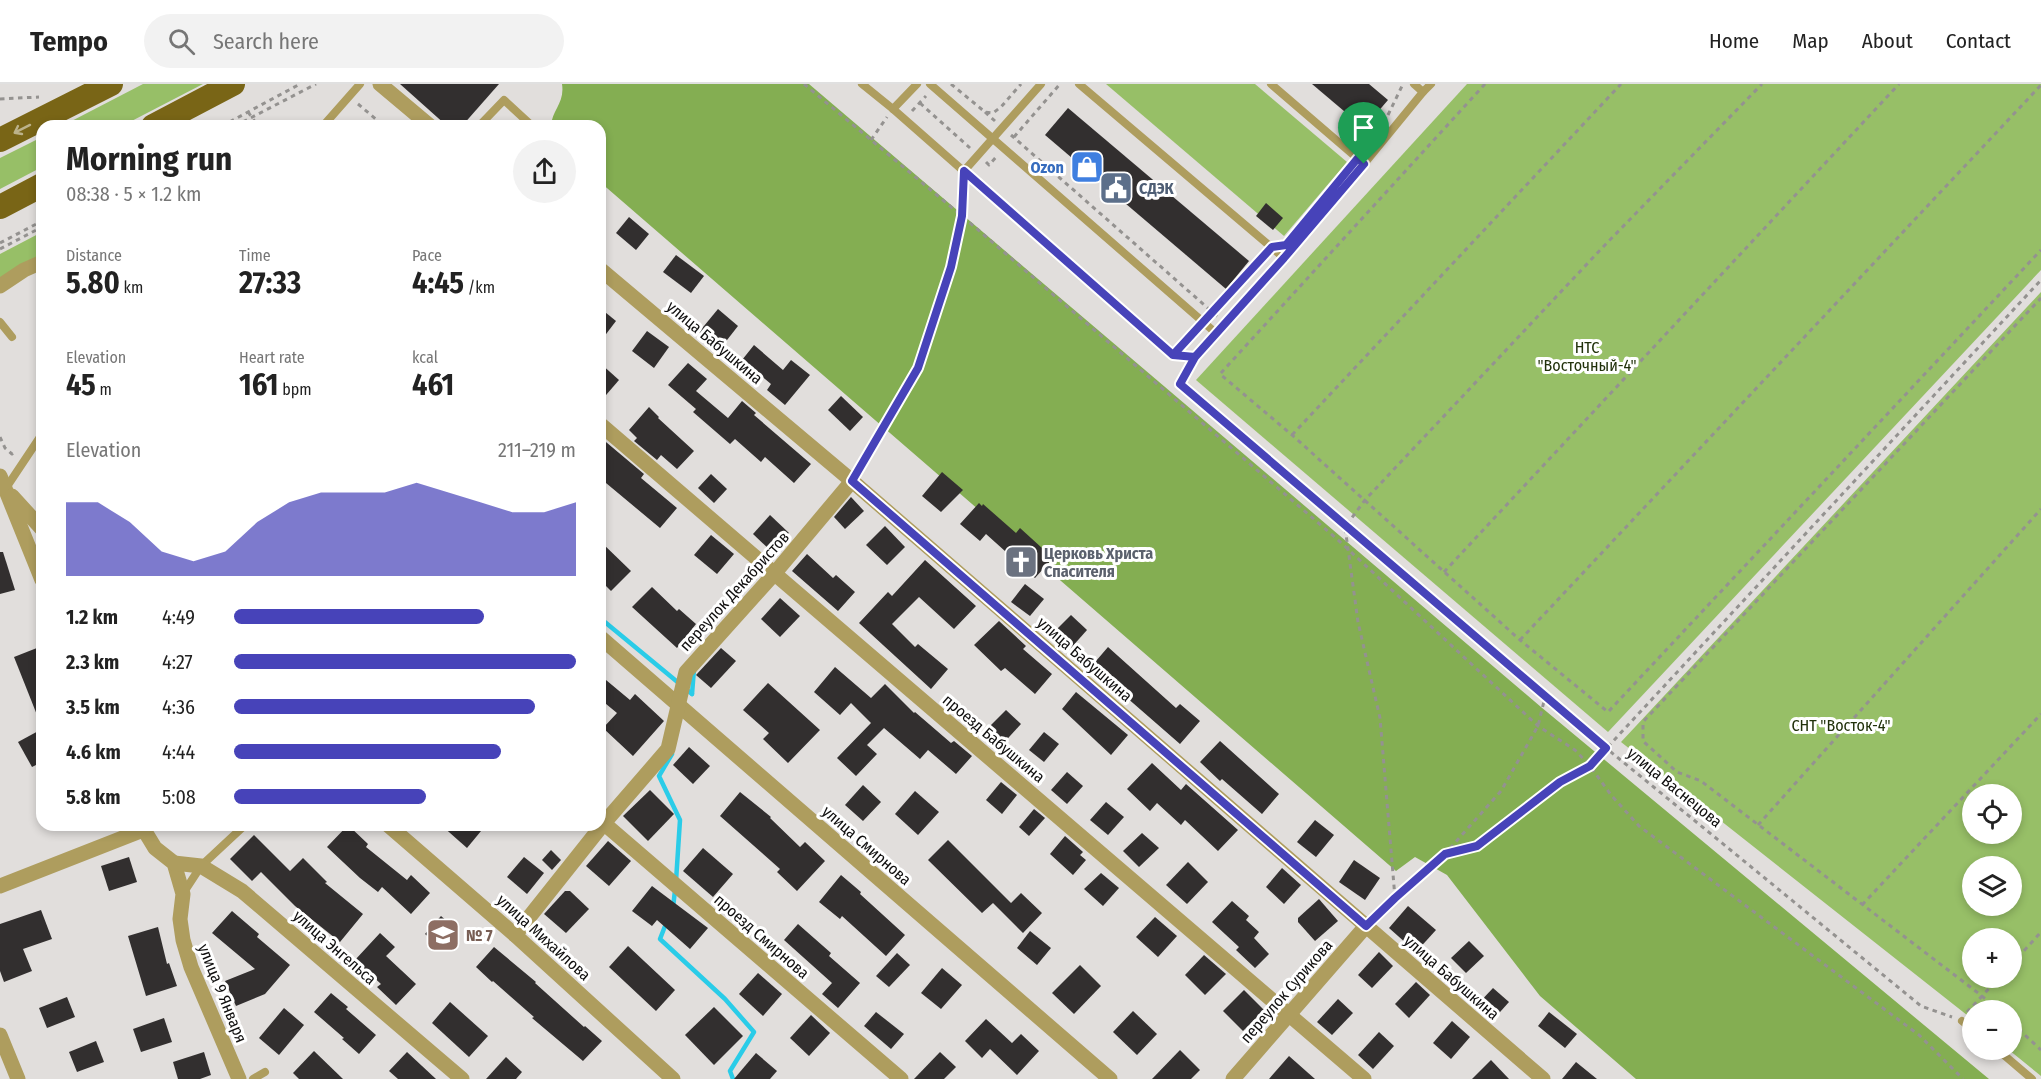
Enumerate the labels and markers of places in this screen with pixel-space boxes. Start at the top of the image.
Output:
pin [1338,102,1389,164]
shop icon: Ozon [1069,149,1105,185]
place label: Ozon [1031,158,1064,177]
public building icon: СДЭК [1098,170,1134,206]
place label: СДЭК [1139,179,1175,198]
church icon: Церковь Христа Спасителя [1003,544,1039,580]
place label: Церковь Христа Спасителя [1044,544,1153,581]
school or university icon: № 7 [425,917,461,953]
place label: № 7 [466,926,493,945]

